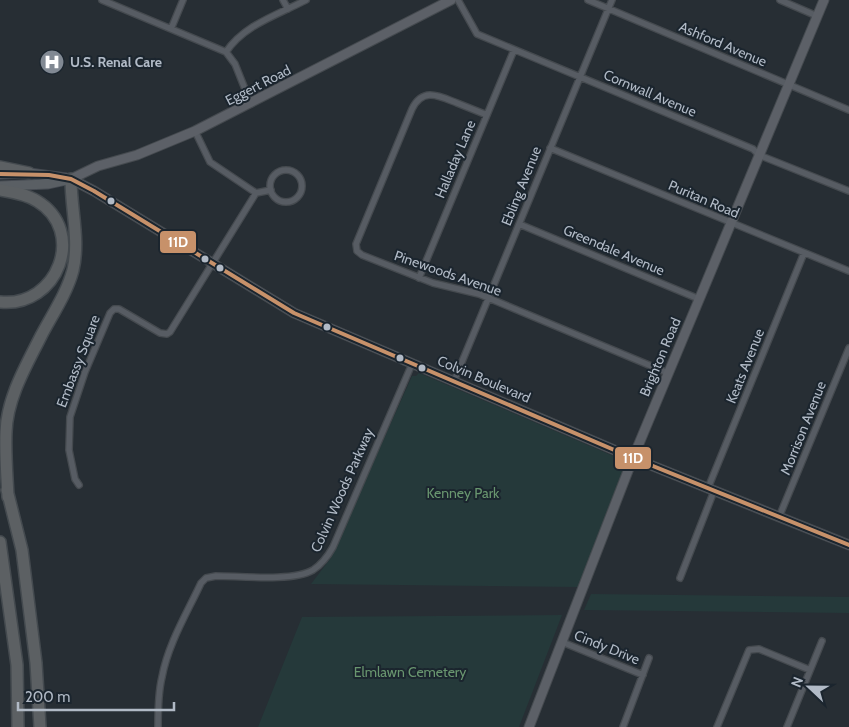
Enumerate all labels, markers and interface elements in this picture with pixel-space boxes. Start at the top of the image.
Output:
street label: Ashford Avenue [676,17,770,71]
hospital icon: U.S. Renal Care [39,49,65,75]
place label: U.S. Renal Care [70,53,162,71]
street label: Eggert Road [222,61,294,109]
street label: Cornwall Avenue [601,65,699,121]
street label: Halladay Lane [431,117,479,201]
street label: Ebling Avenue [497,144,545,228]
street label: Puritan Road [666,176,742,222]
unlabelled marker [106,196,116,206]
street label: Greendale Avenue [561,221,667,279]
line badge: 11D [159,230,197,254]
text: 11D [168,233,188,251]
street label: Pinewoods Avenue [392,246,504,300]
unlabelled marker [200,254,210,264]
unlabelled marker [215,263,225,273]
street label: Embassy Square [52,312,104,410]
street label: Brighton Road [635,315,685,399]
unlabelled marker [322,322,332,332]
street label: Keats Avenue [722,326,768,406]
street label: Colvin Boulevard [435,351,533,407]
unlabelled marker [395,353,405,363]
unlabelled marker [417,363,427,373]
street label: Morrison Avenue [776,378,830,478]
street label: Colvin Woods Parkway [307,425,377,555]
line badge: 11D [614,446,652,470]
text: 11D [623,449,643,467]
park label: Kenney Park [427,484,500,502]
street label: Cindy Drive [572,626,642,668]
north arrow [784,662,834,712]
park label: Elmlawn Cemetery [354,663,466,681]
text: N [787,674,807,690]
scale bar [18,680,174,712]
text: 200 m [25,688,70,706]

